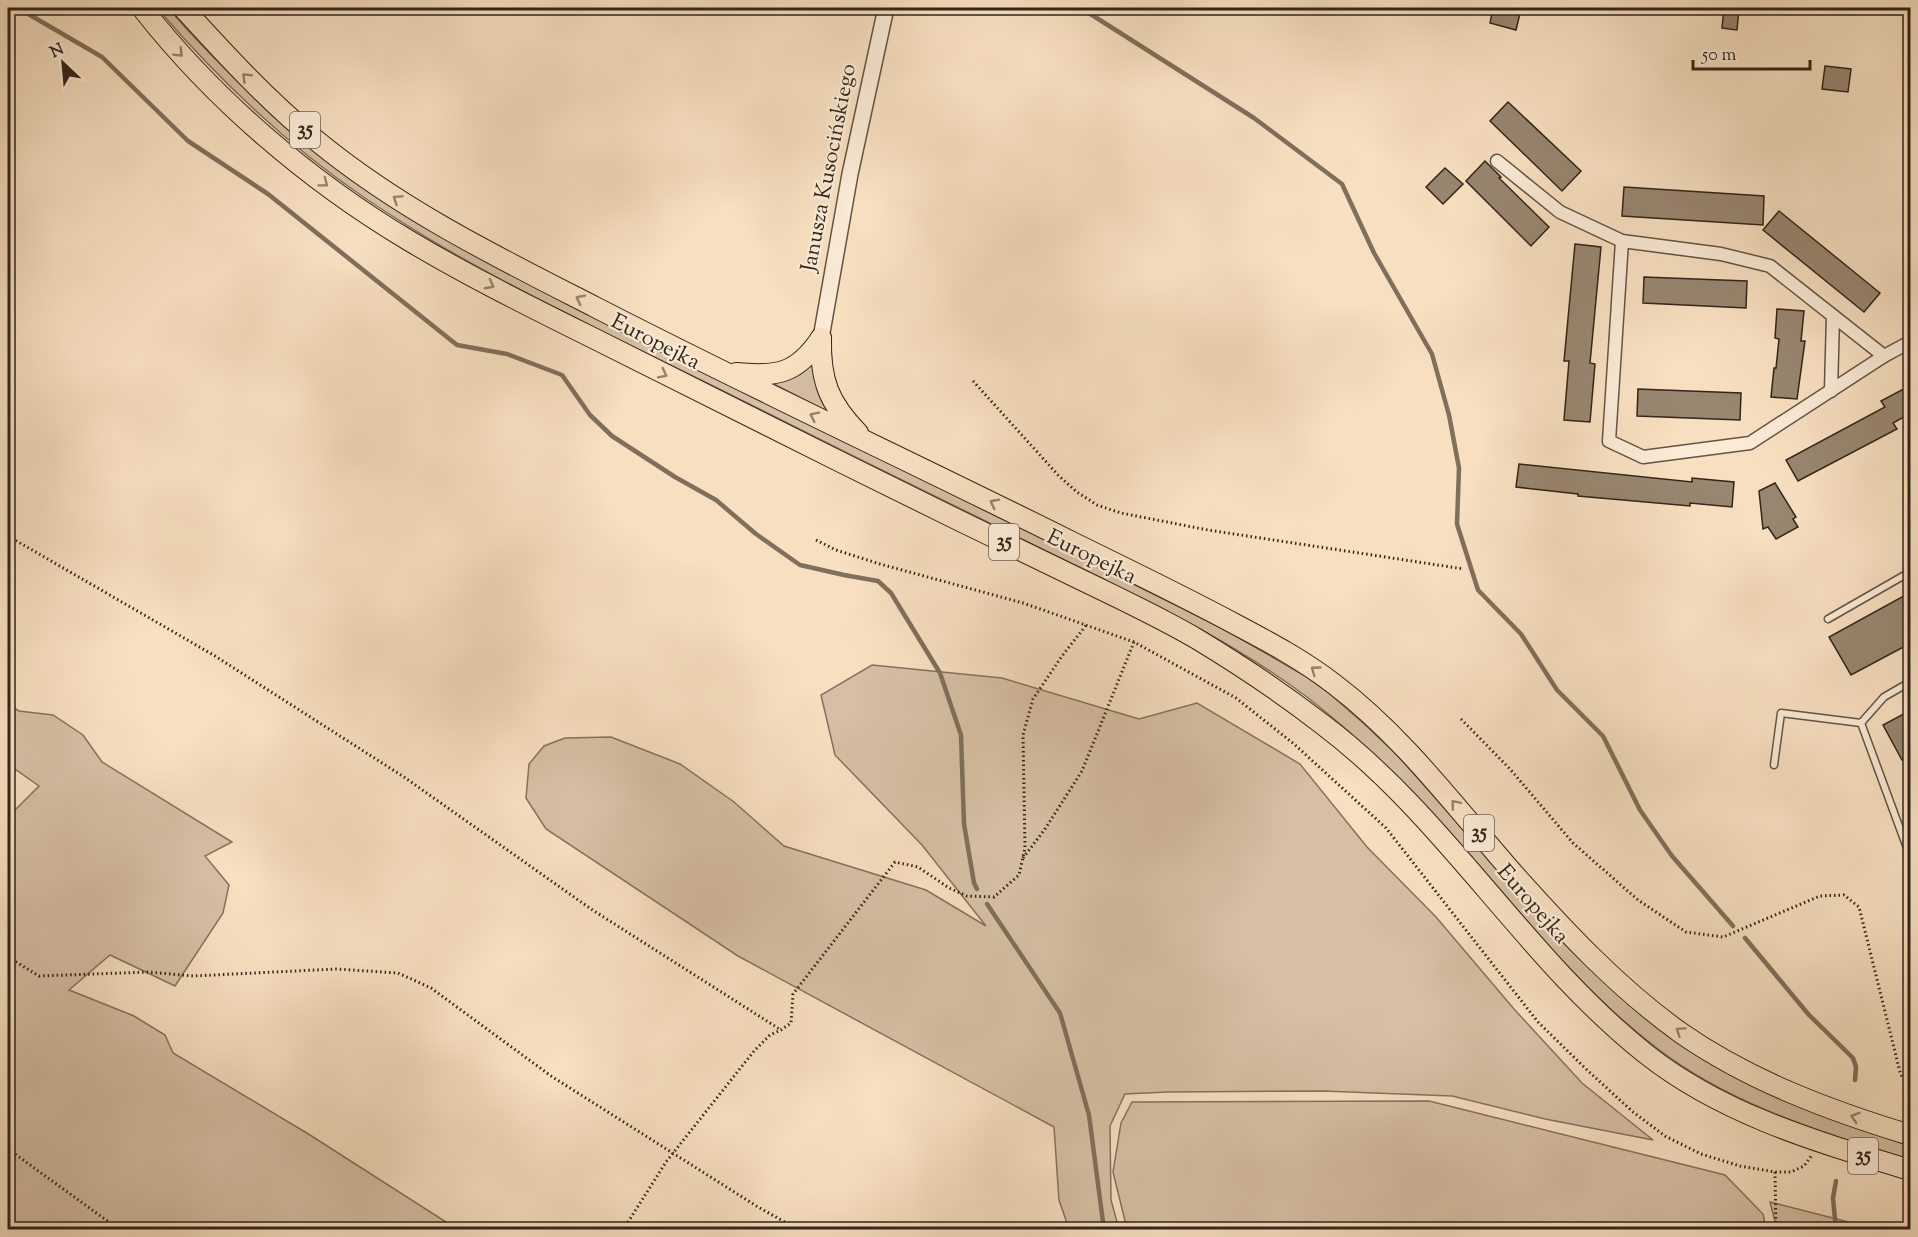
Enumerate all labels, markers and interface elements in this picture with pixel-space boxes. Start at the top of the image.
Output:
north arrow [33,33,93,93]
scale bar [1693,33,1810,71]
text: N [47,39,69,65]
text: 50 m [1701,43,1737,69]
one-way arrow [172,45,183,56]
street label: Janusza Kusocińskiego [794,61,866,276]
one-way arrow [243,73,254,84]
road number: 35 [290,112,320,148]
one-way arrow [317,175,328,186]
one-way arrow [393,195,404,206]
one-way arrow [484,278,494,289]
one-way arrow [575,295,586,307]
street label: Europejka [605,307,705,379]
one-way arrow [657,366,668,378]
one-way arrow [809,412,820,423]
one-way arrow [989,498,1000,510]
street label: Europejka [1041,522,1141,594]
road number: 35 [989,524,1019,560]
one-way arrow [1310,666,1321,677]
one-way arrow [1451,800,1462,811]
road number: 35 [1464,815,1494,851]
street label: Europejka [1488,858,1576,952]
one-way arrow [1676,1028,1687,1039]
one-way arrow [1850,1112,1861,1124]
road number: 35 [1848,1138,1878,1174]

